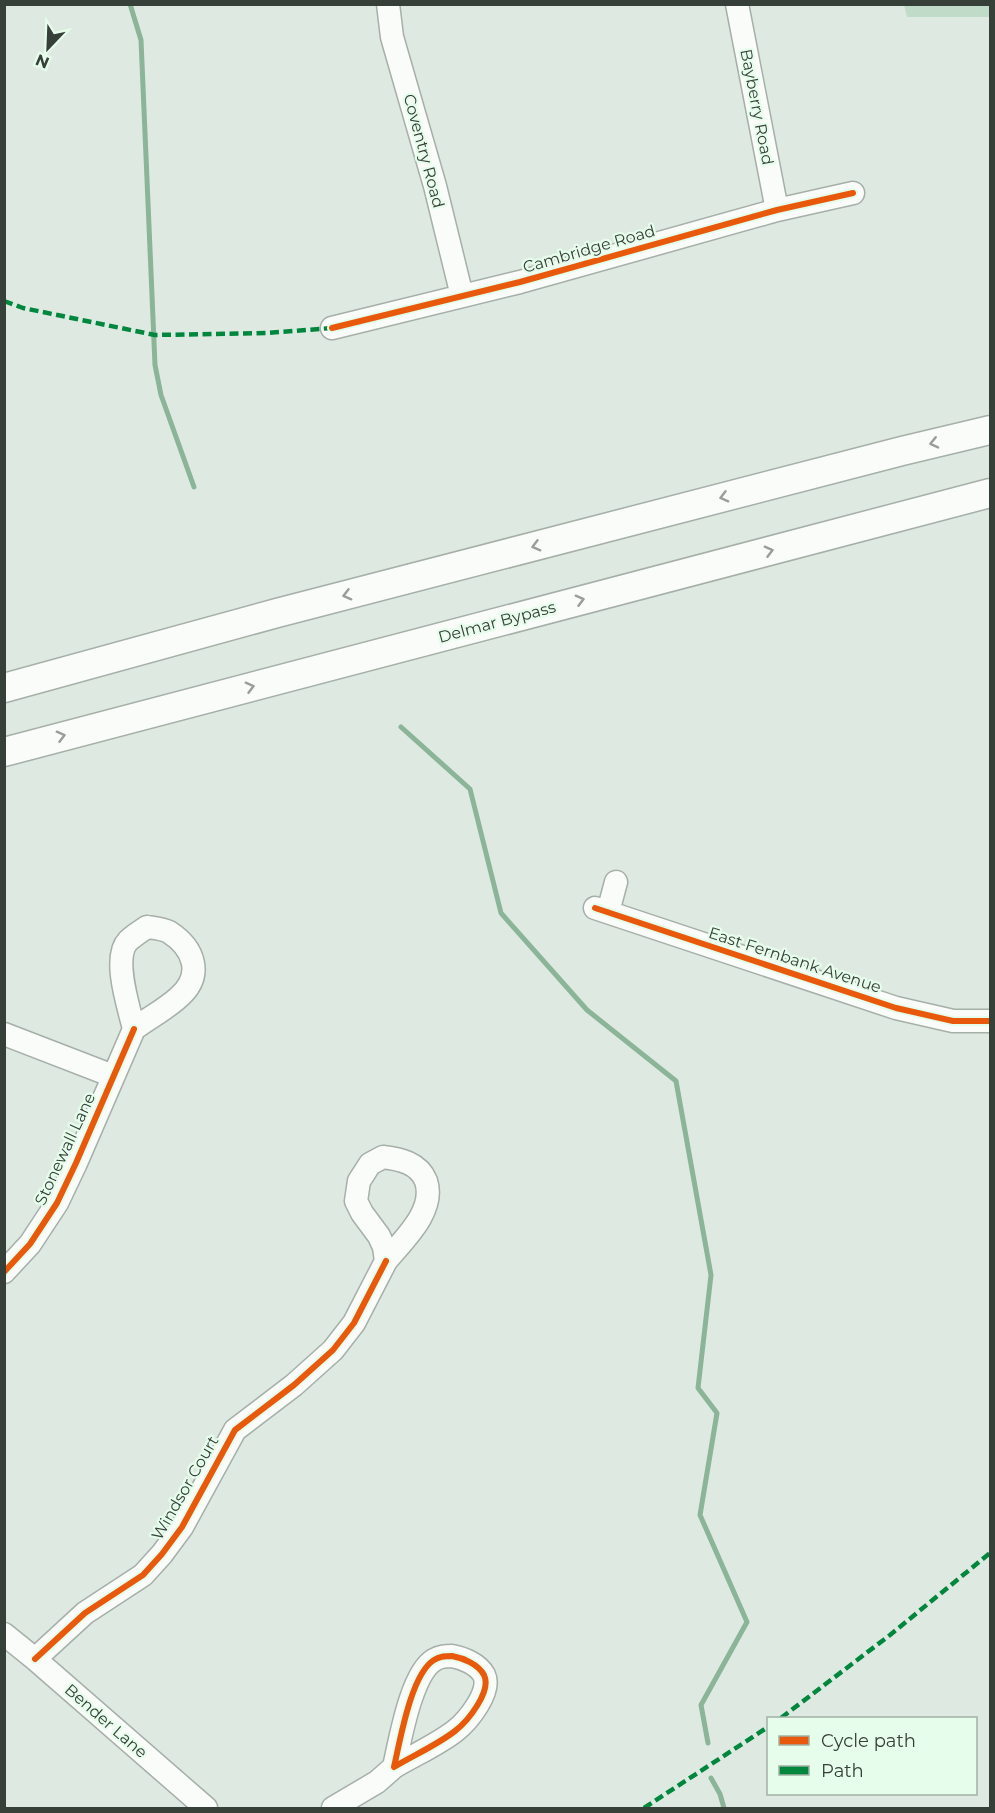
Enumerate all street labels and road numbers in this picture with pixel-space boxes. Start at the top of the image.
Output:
street label: Bayberry Road [736,47,778,167]
street label: Coventry Road [400,92,448,210]
street label: Cambridge Road [521,221,657,277]
street label: Delmar Bypass [436,597,558,647]
street label: East Fernbank Avenue [706,923,884,997]
street label: Stonewall Lane [31,1090,99,1208]
street label: Windsor Court [148,1432,223,1543]
street label: Bender Lane [61,1680,151,1762]

